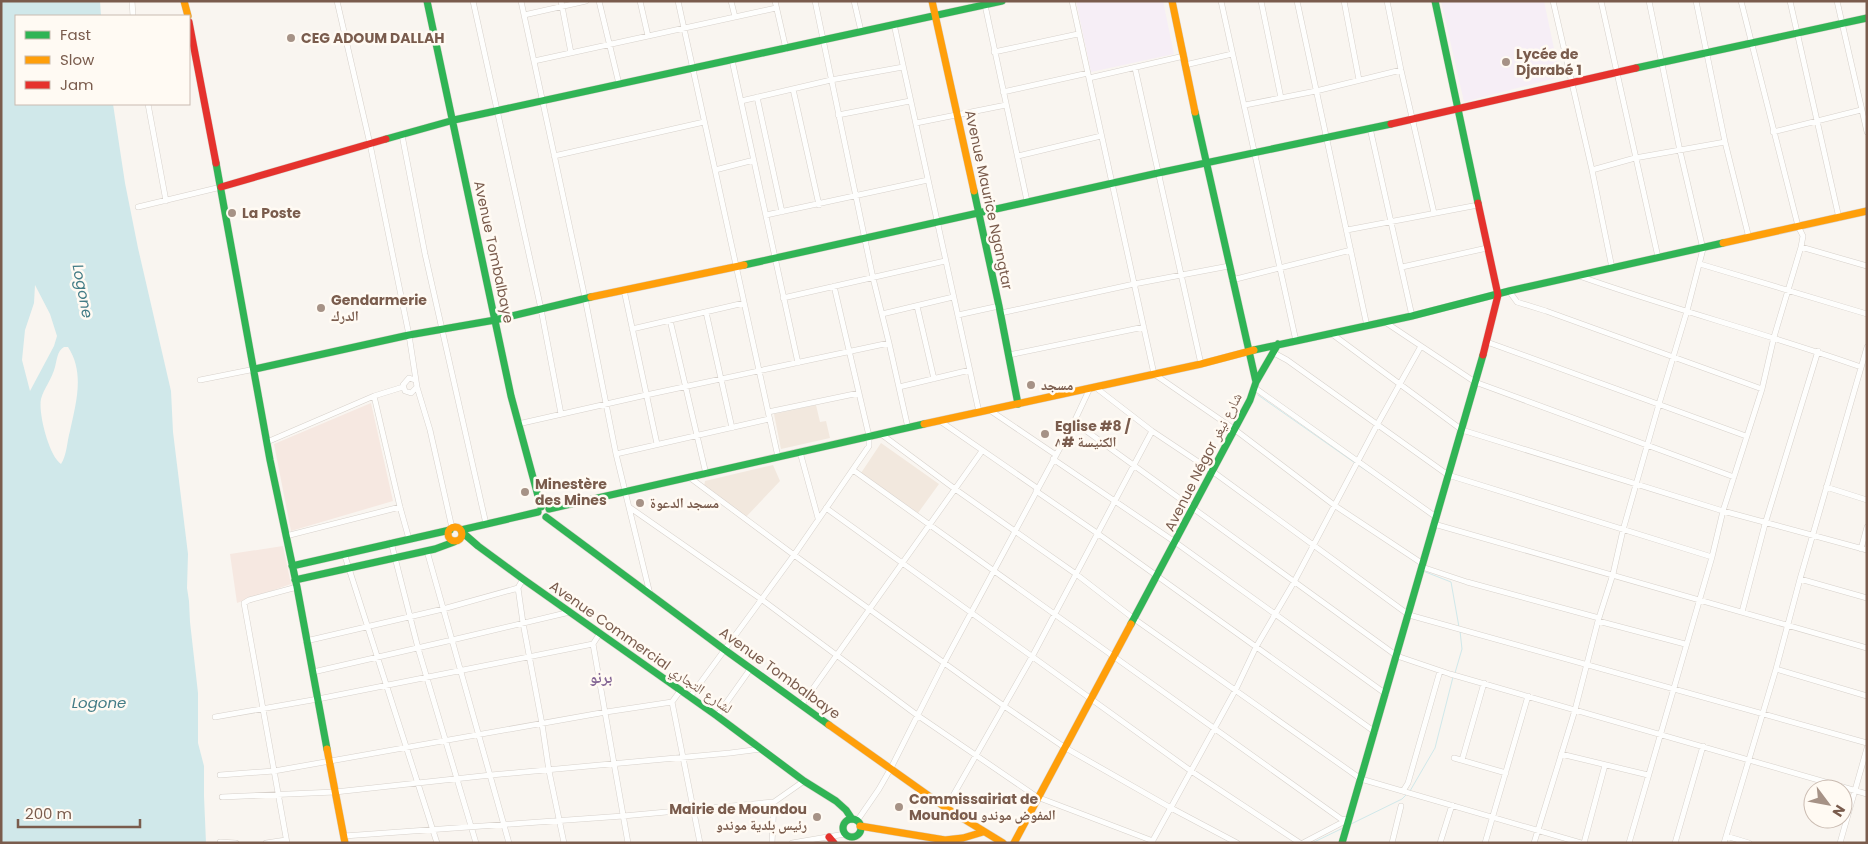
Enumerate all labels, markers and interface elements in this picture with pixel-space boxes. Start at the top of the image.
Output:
legend [15,15,190,105]
text: Fast [60,24,91,45]
place label: CEG ADOUM DALLAH [301,28,444,48]
marker: CEG ADOUM DALLAH [285,32,297,44]
place label: Lycée de Djarabé 1 [1516,44,1582,80]
text: Slow [60,49,95,70]
marker: Lycée de Djarabé 1 [1500,56,1512,68]
text: Jam [60,74,94,95]
street label: Avenue Maurice Ngangtar [960,108,1018,292]
street label: Avenue Tombalbaye [469,179,519,325]
place label: La Poste [242,203,301,223]
marker: La Poste [226,207,238,219]
water label: Logone [67,262,99,320]
place label: Gendarmerie الدرك [331,290,427,326]
marker: Gendarmerie الدرك [315,302,327,314]
place label: مسجد [1041,375,1073,395]
marker: مسجد [1025,379,1037,391]
street label: Avenue Négor شارع نيغر [1159,389,1247,535]
place label: Eglise #8 / الكنيسة #٨ [1055,416,1131,452]
marker: Eglise #8 / الكنيسة #٨ [1039,428,1051,440]
place label: Minestère des Mines [535,474,607,510]
marker: Minestère des Mines [519,486,531,498]
place label: مسجد الدعوة [650,493,719,513]
marker: مسجد الدعوة [634,497,646,509]
street label: Avenue Commercial لشارع التجاري [545,576,736,719]
street label: Avenue Tombalbaye [715,622,845,724]
district label: برنو [590,666,612,689]
water label: Logone [72,692,126,713]
north arrow [1803,779,1853,829]
place label: Commissairiat de Moundou المفوض موندو [909,789,1056,825]
scale bar [18,796,140,828]
place label: Mairie de Moundou رئيس بلدية موندو [669,799,807,835]
marker: Commissairiat de Moundou المفوض موندو [893,801,905,813]
text: N [1828,801,1850,821]
text: 200 m [25,803,72,824]
marker: Mairie de Moundou رئيس بلدية موندو [811,811,823,823]

